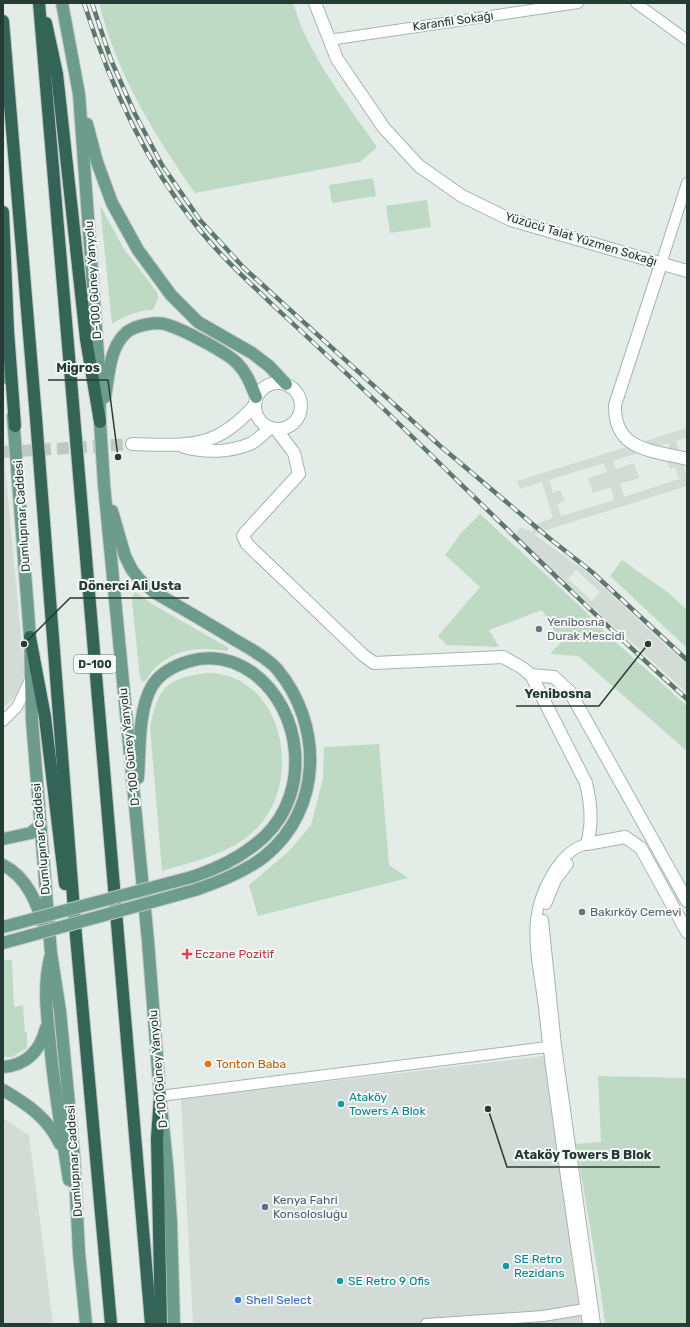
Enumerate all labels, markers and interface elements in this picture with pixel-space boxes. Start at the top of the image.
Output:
street label: Karanfil Sokağı [412,8,494,34]
street label: Yüzücü Talat Yüzmen Sokağı [503,209,659,269]
street label: D-100 Güney Yanyolu [82,220,104,340]
callout: Migros [48,355,108,380]
text: Migros [56,360,100,375]
street label: Dumlupınar Caddesi [11,459,33,572]
callout: Dönerci Ali Usta [70,573,189,598]
text: Dönerci Ali Usta [79,578,181,593]
place label: Yenibosna Durak Mescidi [547,615,625,643]
marker: Yenibosna Durak Mescidi [534,624,544,634]
road number: D-100 [74,655,116,673]
callout: Yenibosna [516,681,599,706]
text: Yenibosna [525,686,591,701]
street label: D-100 Güney Yanyolu [116,687,142,807]
street label: Dumlupınar Caddesi [29,782,53,895]
place label: Bakırköy Cemevi [590,905,682,919]
marker: Bakırköy Cemevi [577,907,587,917]
place label: Eczane Pozitif [195,947,275,961]
marker: Eczane Pozitif [182,949,192,959]
street label: D-100 Güney Yanyolu [146,1009,170,1129]
place label: Tonton Baba [216,1057,286,1071]
marker: Tonton Baba [203,1059,213,1069]
place label: Ataköy Towers A Blok [349,1090,426,1118]
marker: Ataköy Towers A Blok [336,1099,346,1109]
street label: Dumlupınar Caddesi [63,1104,85,1217]
callout: Ataköy Towers B Blok [507,1142,660,1167]
text: Ataköy Towers B Blok [515,1147,652,1162]
place label: Kenya Fahri Konsolosluğu [273,1193,347,1221]
marker: Kenya Fahri Konsolosluğu [260,1202,270,1212]
place label: SE Retro Rezidans [514,1252,565,1280]
marker: SE Retro Rezidans [501,1261,511,1271]
place label: SE Retro 9 Ofis [348,1274,430,1288]
marker: SE Retro 9 Ofis [335,1276,345,1286]
place label: Shell Select [246,1293,312,1307]
marker: Shell Select [233,1295,243,1305]

